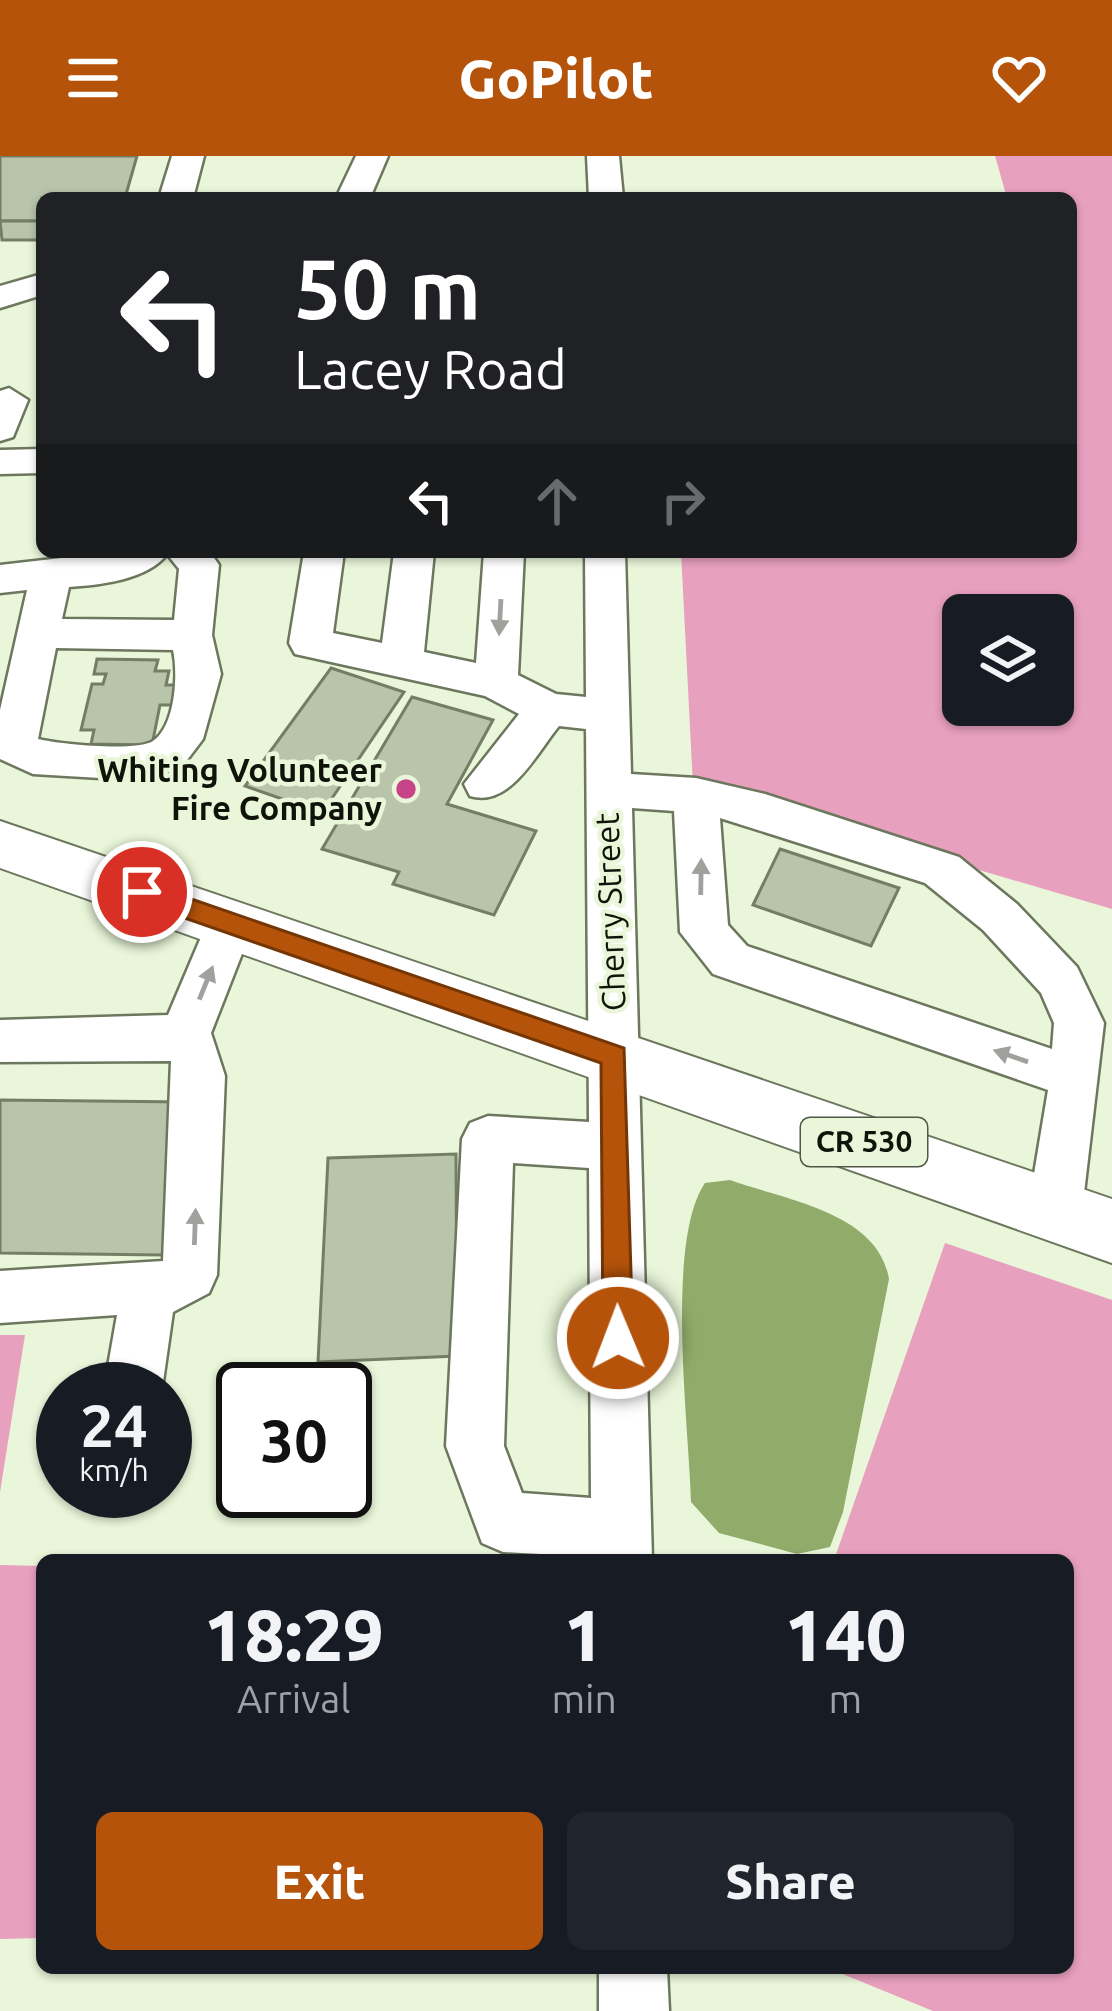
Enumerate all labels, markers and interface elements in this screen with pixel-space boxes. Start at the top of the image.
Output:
icon: menu [60,45,126,111]
icon: heart [986,45,1052,111]
text: GoPilot [459,48,653,108]
icon: left [96,240,252,396]
text: 50 m [294,241,481,335]
text: Lacey Road [294,339,567,399]
icon: left [398,468,464,534]
icon: ahead [524,468,590,534]
icon: right [650,468,716,534]
map controls [942,594,1074,726]
button: layers [942,594,1074,726]
one-way arrow [490,599,509,637]
place label: Whiting Volunteer Fire Company [97,751,382,826]
marker: Whiting Volunteer Fire Company [393,776,419,802]
street label: Cherry Street [588,812,631,1012]
pin [91,841,193,943]
one-way arrow [692,857,711,895]
icon: arrive [109,859,175,925]
one-way arrow [198,964,217,1000]
one-way arrow [993,1046,1029,1064]
road number: CR 530 [801,1118,927,1166]
one-way arrow [186,1207,205,1245]
position arrow [555,1275,681,1401]
speed limit sign: 30 [216,1362,372,1518]
text: 24 [80,1391,148,1458]
text: km/h [79,1453,149,1487]
text: 18:29 [204,1594,384,1675]
text: 1 [564,1594,604,1675]
text: 140 [784,1594,906,1675]
text: Arrival [237,1677,351,1720]
text: min [551,1677,617,1720]
text: m [829,1677,862,1720]
button: Exit [96,1812,543,1950]
button: Share [567,1812,1014,1950]

